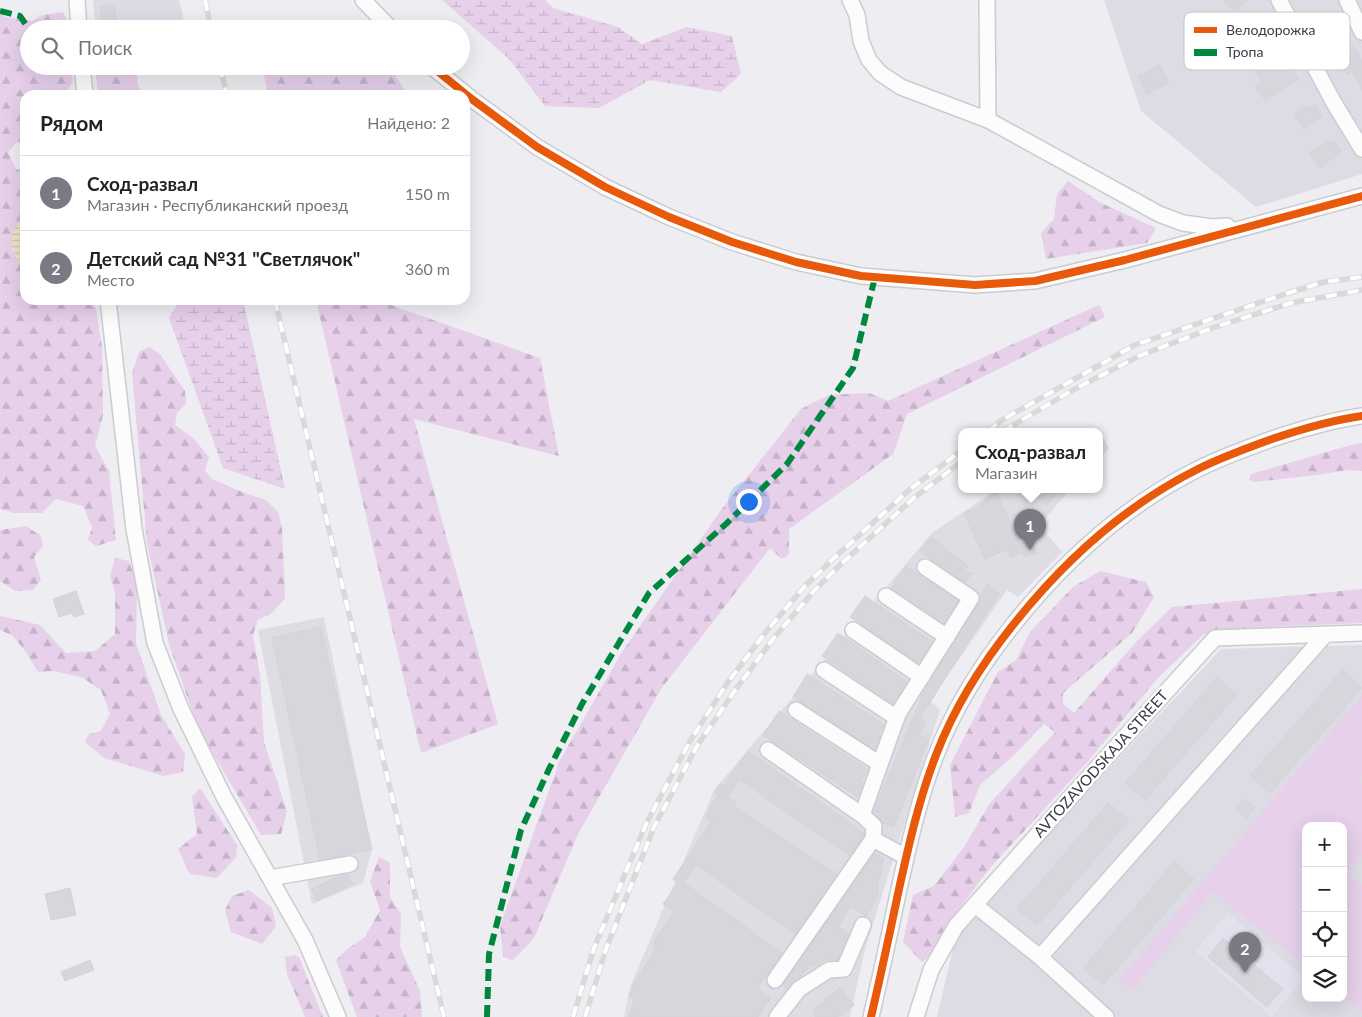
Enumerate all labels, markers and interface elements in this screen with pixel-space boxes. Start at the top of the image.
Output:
legend [1184,12,1350,70]
search box [20,20,470,75]
text: Велодорожка [1226,21,1315,38]
icon: search [38,34,66,62]
text: Поиск [78,36,132,59]
text: Тропа [1226,43,1263,60]
text: Рядом [40,110,103,135]
text: Найдено: 2 [367,113,450,132]
text: Сход-развал [87,172,198,195]
text: 1 [51,184,61,203]
text: 150 m [405,184,450,203]
text: Магазин · Республиканский проезд [87,195,348,214]
text: Детский сад №31 "Светлячок" [87,247,360,270]
text: 2 [51,259,61,278]
text: 360 m [405,259,450,278]
text: Место [87,270,135,289]
popup [958,428,1103,493]
text: Сход-развал [975,440,1086,463]
text: Магазин [975,463,1037,482]
your location [736,489,762,515]
pin: 1 [1014,509,1046,550]
street label: AVTOZAVODSKAJA STREET [1029,686,1171,841]
map controls [1302,822,1347,1002]
button: + [1302,822,1347,867]
button: − [1302,867,1347,912]
button: locate [1302,912,1347,957]
pin: 2 [1229,932,1261,973]
button: layers [1302,957,1347,1002]

